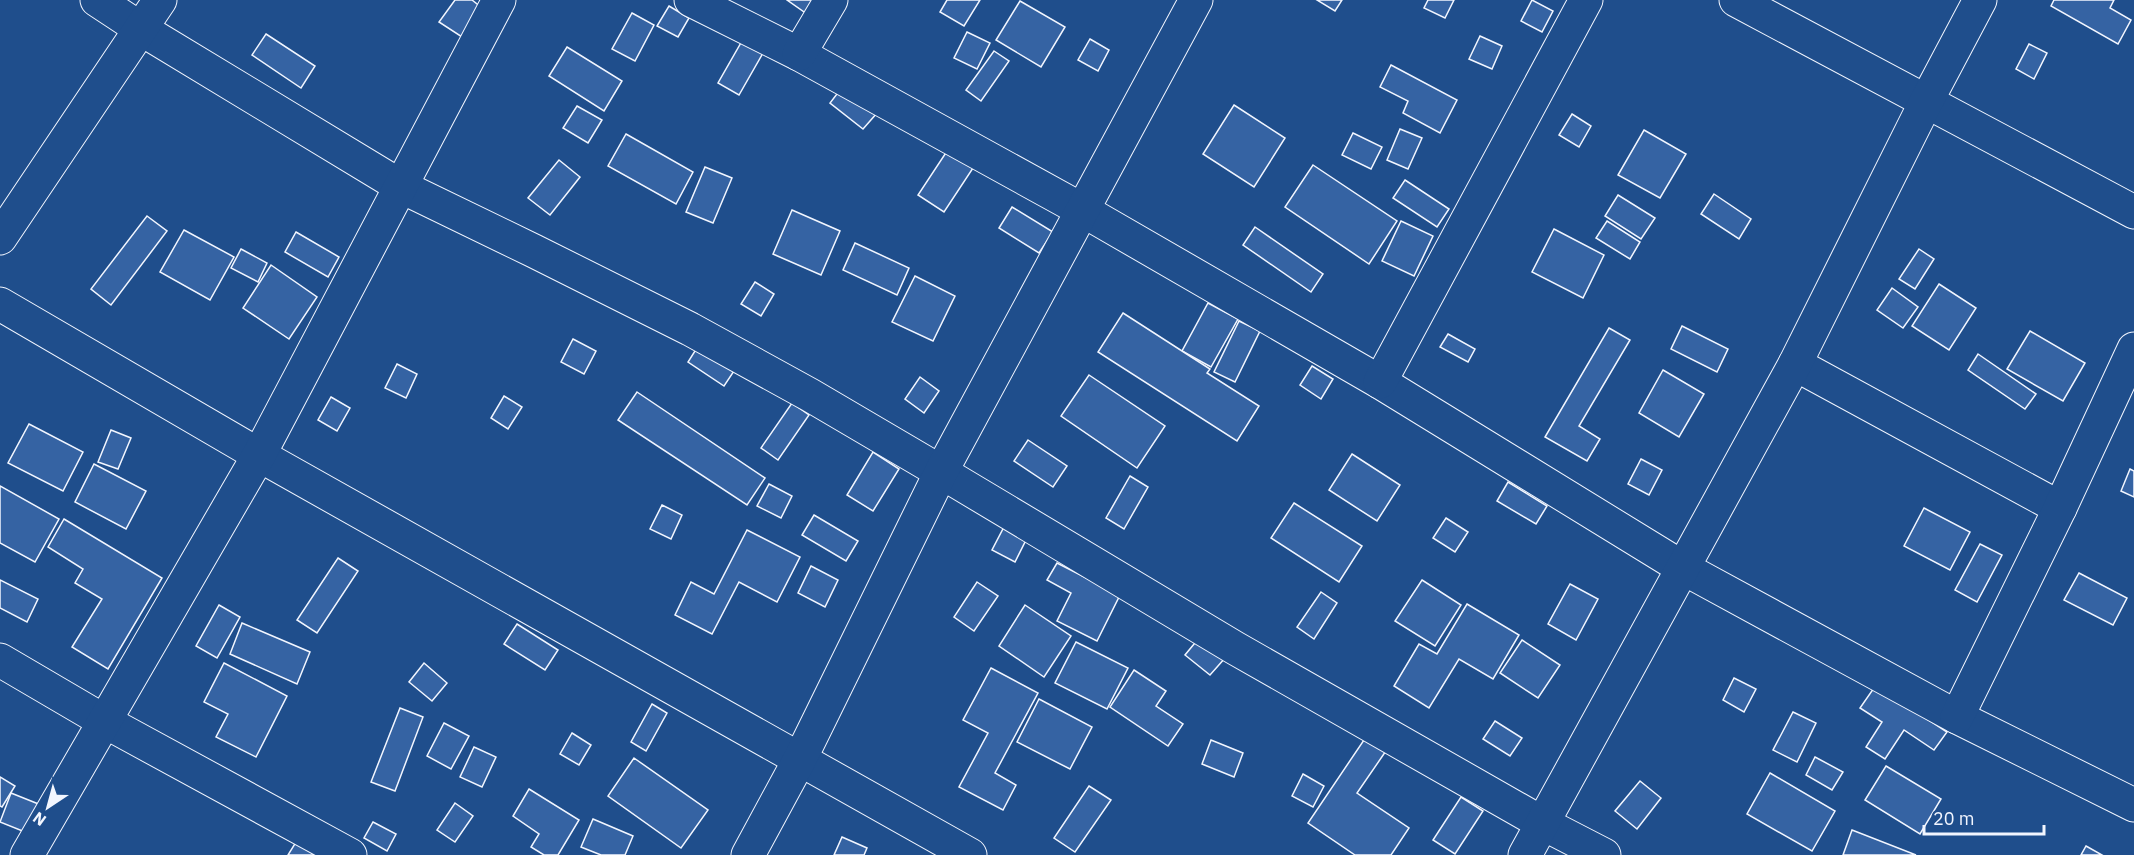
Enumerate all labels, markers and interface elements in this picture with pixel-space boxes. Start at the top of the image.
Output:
north arrow [18,777,78,837]
scale bar [1924,798,2044,836]
text: 20 m [1933,807,1975,830]
text: N [29,808,50,831]

